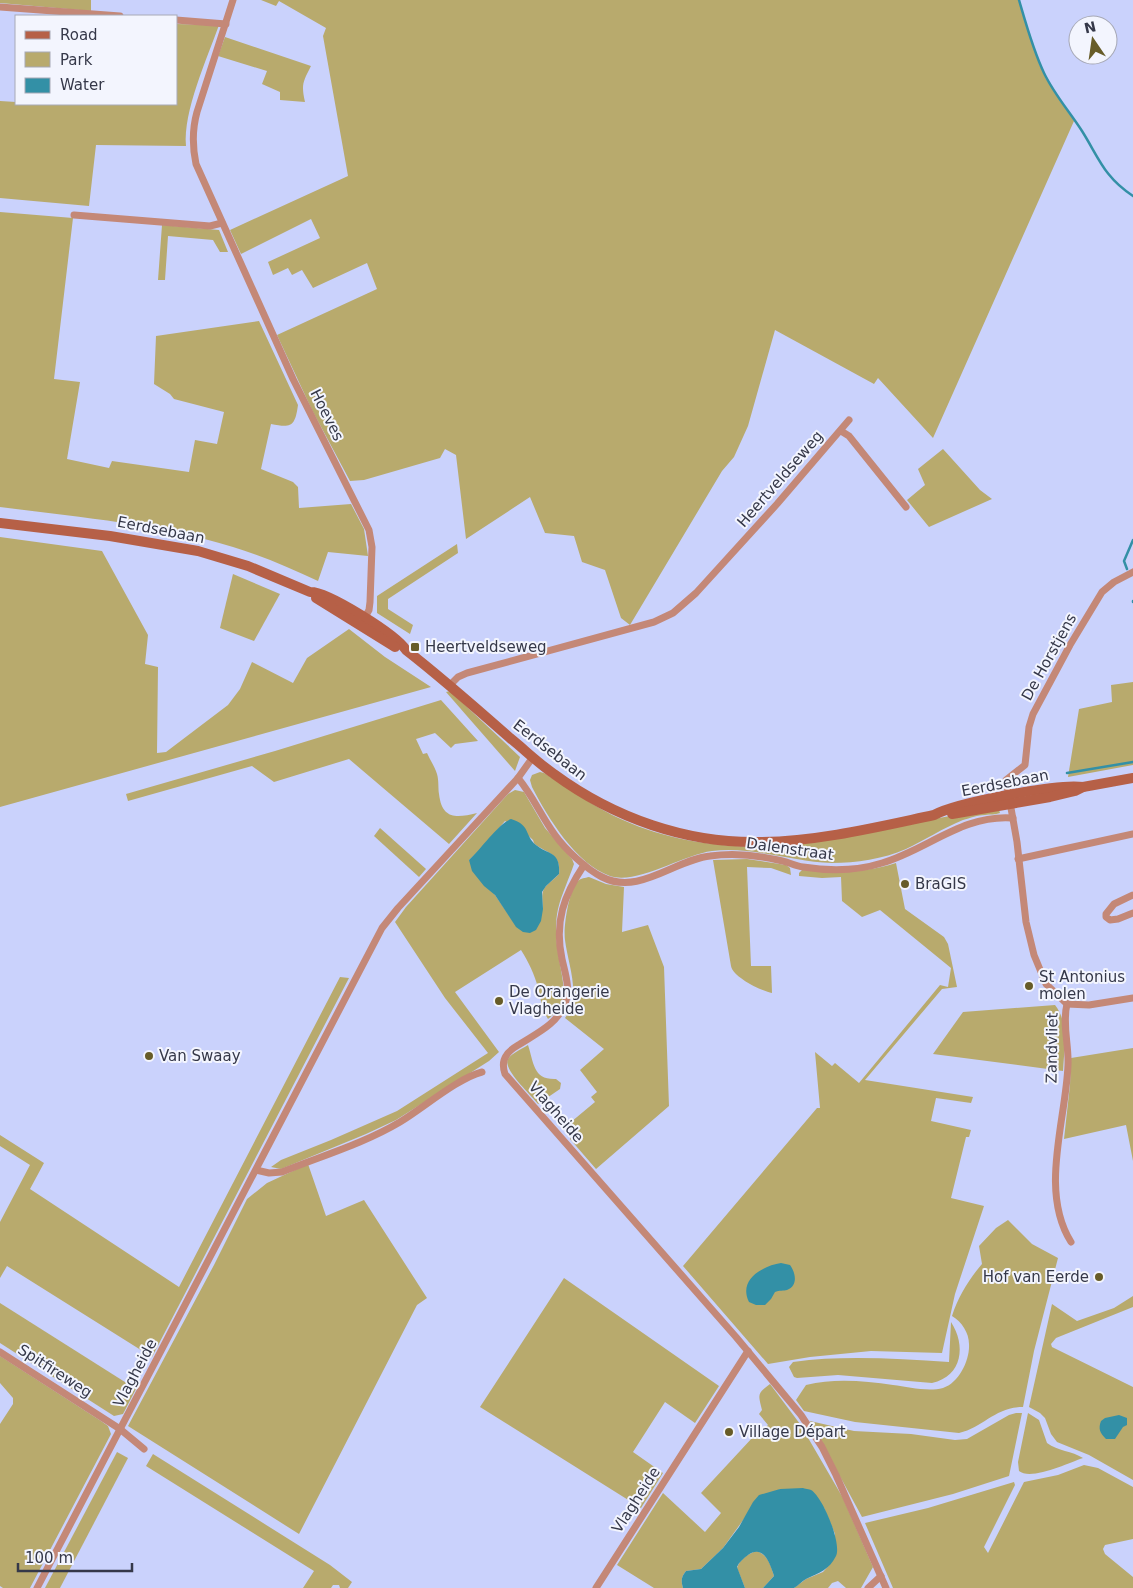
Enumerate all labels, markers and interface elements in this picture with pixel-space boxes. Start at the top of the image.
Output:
legend [15,15,178,105]
north arrow [1068,15,1118,65]
text: N [1083,18,1098,36]
text: Road [60,26,98,44]
text: Park [60,51,93,69]
text: Water [60,76,105,94]
street label: Hoeves [306,386,348,444]
street label: Heertveldseweg [733,427,827,531]
street label: Eerdsebaan [116,513,206,547]
street label: De Horstjens [1018,610,1080,704]
place label: Heertveldseweg [425,638,547,656]
marker: Heertveldseweg [409,641,421,653]
street label: Eerdsebaan [510,716,590,784]
street label: Eerdsebaan [960,766,1050,800]
street label: Dalenstraat [745,834,835,864]
place label: BraGIS [915,875,966,893]
marker: BraGIS [899,878,911,890]
place label: St Antonius molen [1039,968,1125,1003]
marker: St Antonius molen [1023,980,1035,992]
place label: De Orangerie Vlagheide [509,983,610,1018]
marker: De Orangerie Vlagheide [493,995,505,1007]
street label: Zandvliet [1042,1012,1062,1084]
place label: Van Swaay [159,1047,241,1065]
marker: Van Swaay [143,1050,155,1062]
street label: Vlagheide [525,1078,587,1146]
place label: Hof van Eerde [983,1268,1089,1286]
marker: Hof van Eerde [1093,1271,1105,1283]
street label: Vlagheide [109,1336,161,1410]
street label: Spitfireweg [15,1340,95,1402]
place label: Village Départ [739,1423,846,1441]
marker: Village Départ [723,1426,735,1438]
street label: Vlagheide [608,1464,664,1536]
scale bar [18,1540,131,1572]
text: 100 m [25,1549,73,1567]

